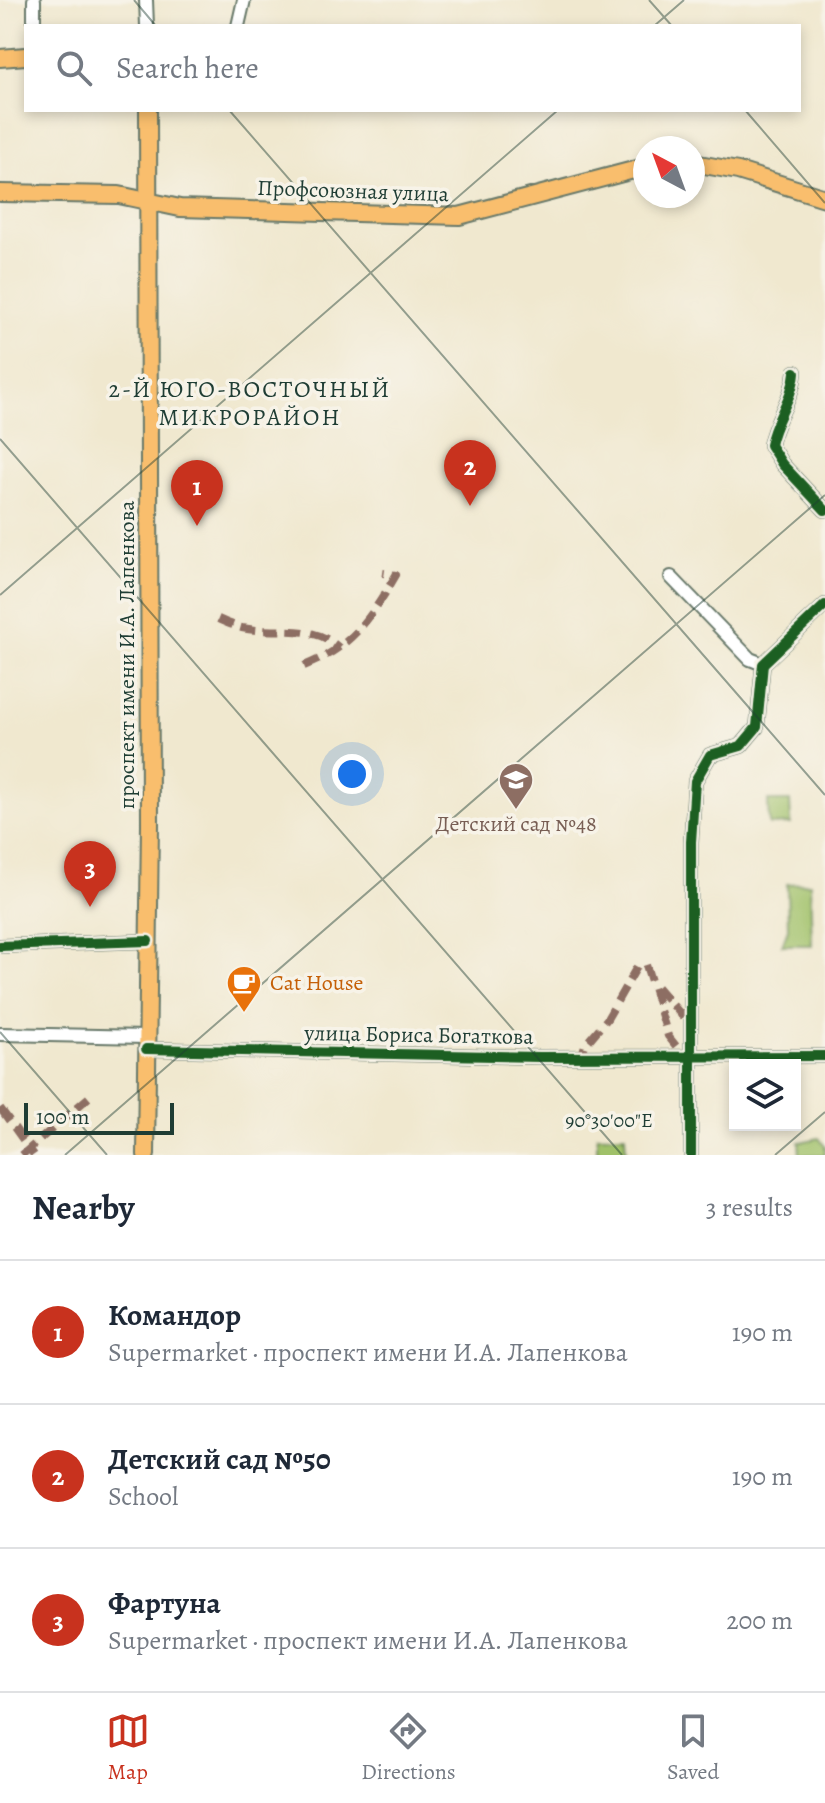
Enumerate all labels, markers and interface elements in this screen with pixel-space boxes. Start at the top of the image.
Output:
search box [24,24,801,112]
icon: search [52,46,96,90]
text: Search here [116,48,259,88]
north arrow [633,136,705,208]
street label: Профсоюзная улица [257,173,450,209]
district label: 2-Й ЮГО-ВОСТОЧНЫЙ МИКРОРАЙОН [109,373,391,433]
pin: 2 [444,440,496,506]
pin: 1 [171,460,223,526]
street label: проспект имени И.А. Лапенкова [112,500,142,809]
your location [332,754,372,794]
school or university icon: Детский сад №48 [497,761,535,811]
place label: Детский сад №48 [435,809,597,839]
pin: 3 [64,841,116,907]
cafe icon: Cat House [225,964,263,1014]
place label: Cat House [270,968,363,998]
street label: улица Бориса Богаткова [303,1018,535,1052]
map controls [729,1059,801,1131]
button: layers [729,1059,801,1131]
scale bar [24,1099,174,1135]
text: 100 m [36,1102,90,1132]
text: 90°30'00"E [565,1107,653,1134]
text: Nearby [32,1184,135,1231]
text: 3 results [706,1190,793,1225]
text: Командор [108,1295,241,1335]
text: 1 [53,1315,63,1350]
text: 190 m [732,1315,793,1350]
text: Supermarket · проспект имени И.А. Лапенкова [108,1335,628,1370]
text: Детский сад №50 [108,1439,331,1479]
text: 2 [52,1459,64,1494]
text: 190 m [732,1459,793,1494]
text: School [108,1479,178,1514]
text: Фартуна [108,1583,221,1623]
text: 3 [52,1603,64,1638]
text: 200 m [726,1603,793,1638]
text: Supermarket · проспект имени И.А. Лапенкова [108,1623,628,1658]
tab: Map [106,1709,150,1787]
tab: Directions [361,1709,456,1787]
tab: Saved [667,1709,719,1787]

